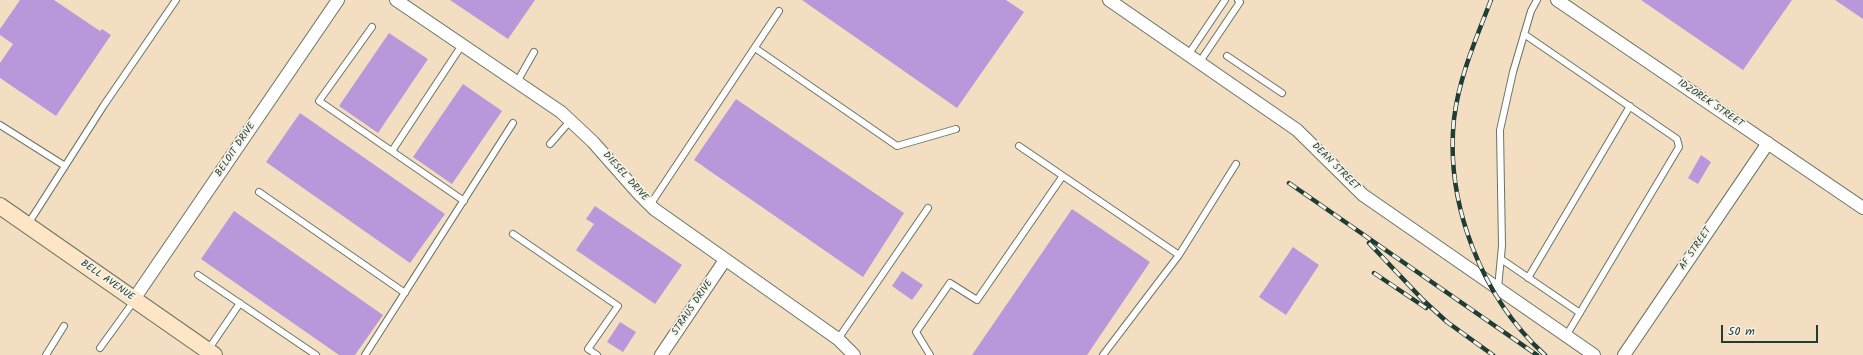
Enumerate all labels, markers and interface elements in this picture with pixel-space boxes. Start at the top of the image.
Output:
street label: IDZOREK STREET [1675,77,1745,131]
street label: BELOIT DRIVE [213,121,259,179]
street label: DEAN STREET [1309,141,1361,193]
street label: DIESEL DRIVE [600,150,650,204]
street label: AF STREET [1677,225,1715,273]
street label: BELL AVENUE [78,258,136,304]
street label: STRAUS DRIVE [670,278,716,338]
scale bar [1723,317,1820,343]
text: 50 m [1728,322,1755,341]

